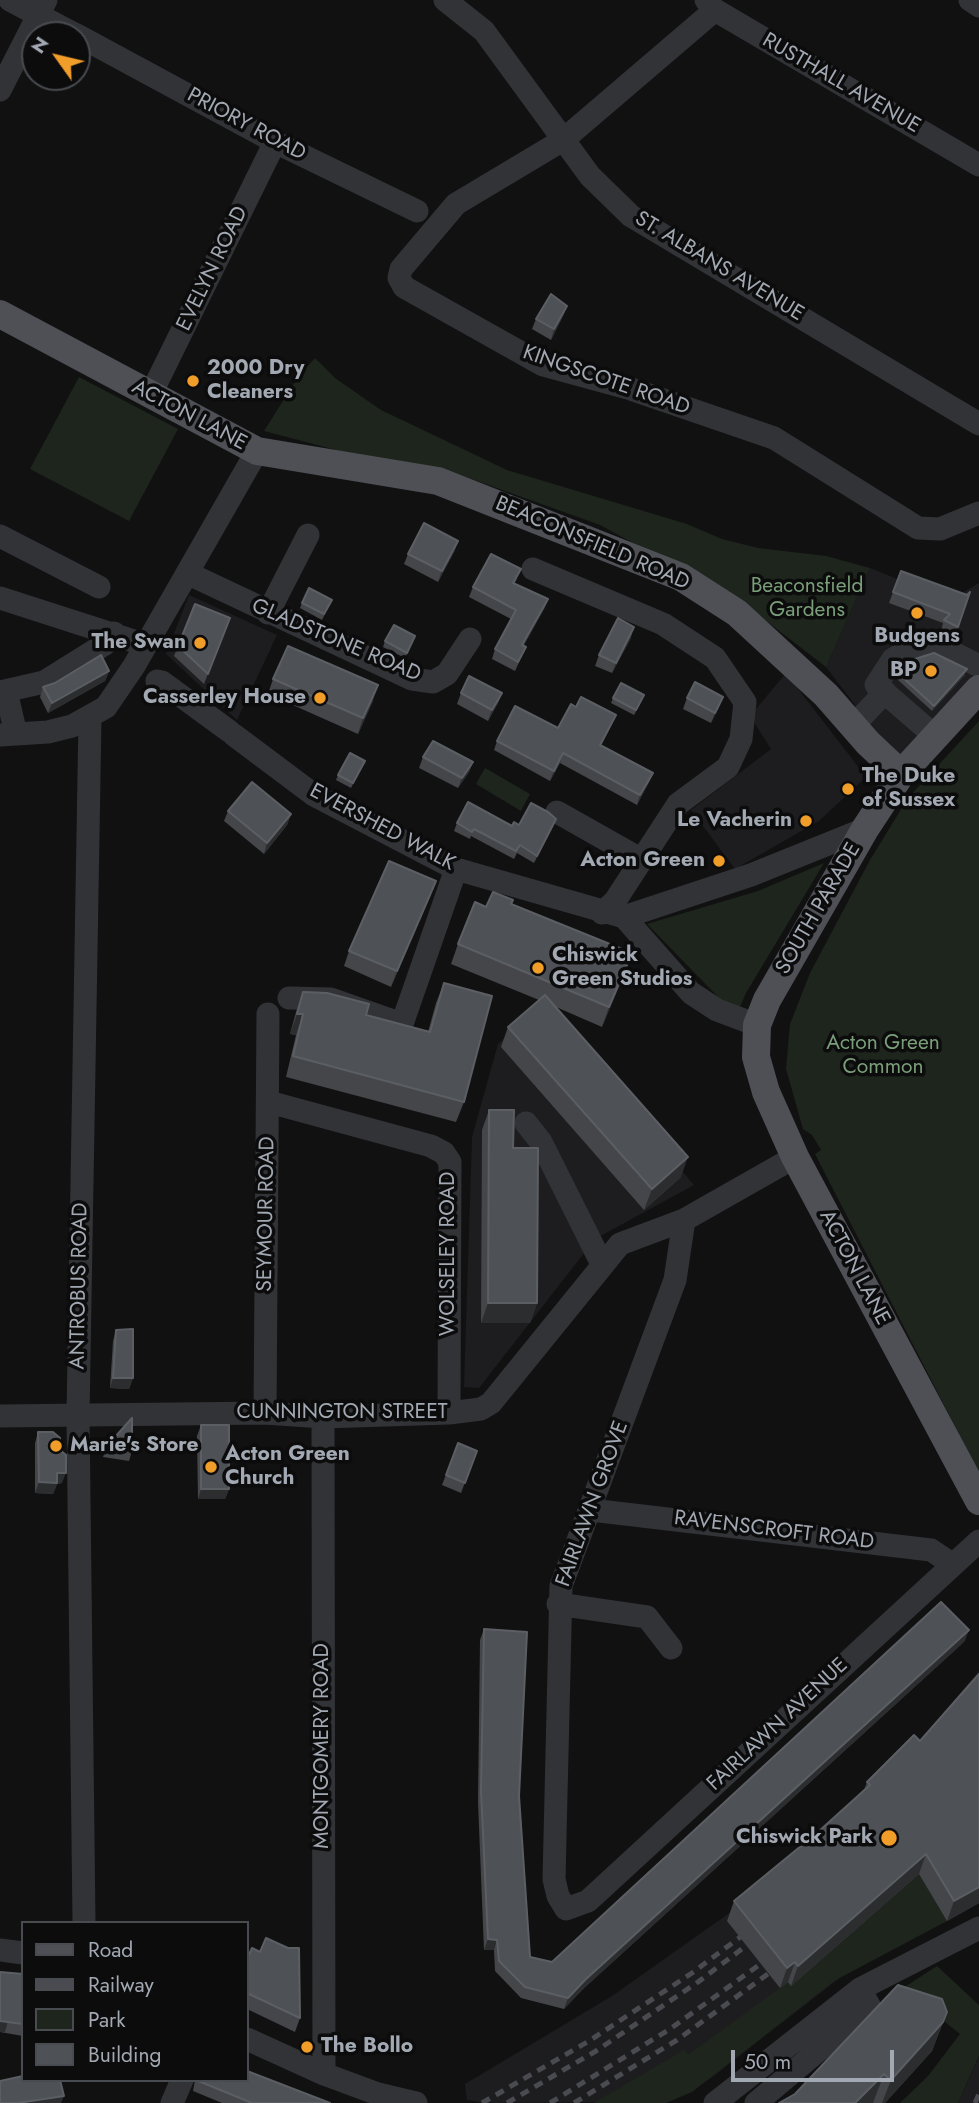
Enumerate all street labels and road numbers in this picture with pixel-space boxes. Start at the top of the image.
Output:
street label: RUSTHALL AVENUE [757,28,925,140]
street label: PRIORY ROAD [182,83,310,167]
street label: EVELYN ROAD [172,203,254,335]
street label: ST. ALBANS AVENUE [630,207,808,327]
street label: KINGSCOTE ROAD [519,341,693,421]
street label: ACTON LANE [127,375,251,457]
street label: BEACONSFIELD ROAD [491,492,693,596]
street label: GLADSTONE ROAD [248,594,424,688]
street label: EVERSHED WALK [305,779,459,877]
street label: SOUTH PARADE [771,839,867,979]
street label: SEYMOUR ROAD [253,1136,281,1292]
street label: WOLSELEY ROAD [436,1172,462,1336]
street label: ANTROBUS ROAD [66,1202,94,1370]
street label: ACTON LANE [813,1206,895,1330]
street label: CUNNINGTON STREET [237,1400,447,1426]
street label: FAIRLAWN GROVE [551,1418,635,1590]
street label: RAVENSCROFT ROAD [673,1506,875,1556]
street label: MONTGOMERY ROAD [310,1643,336,1849]
street label: FAIRLAWN AVENUE [702,1653,854,1797]

